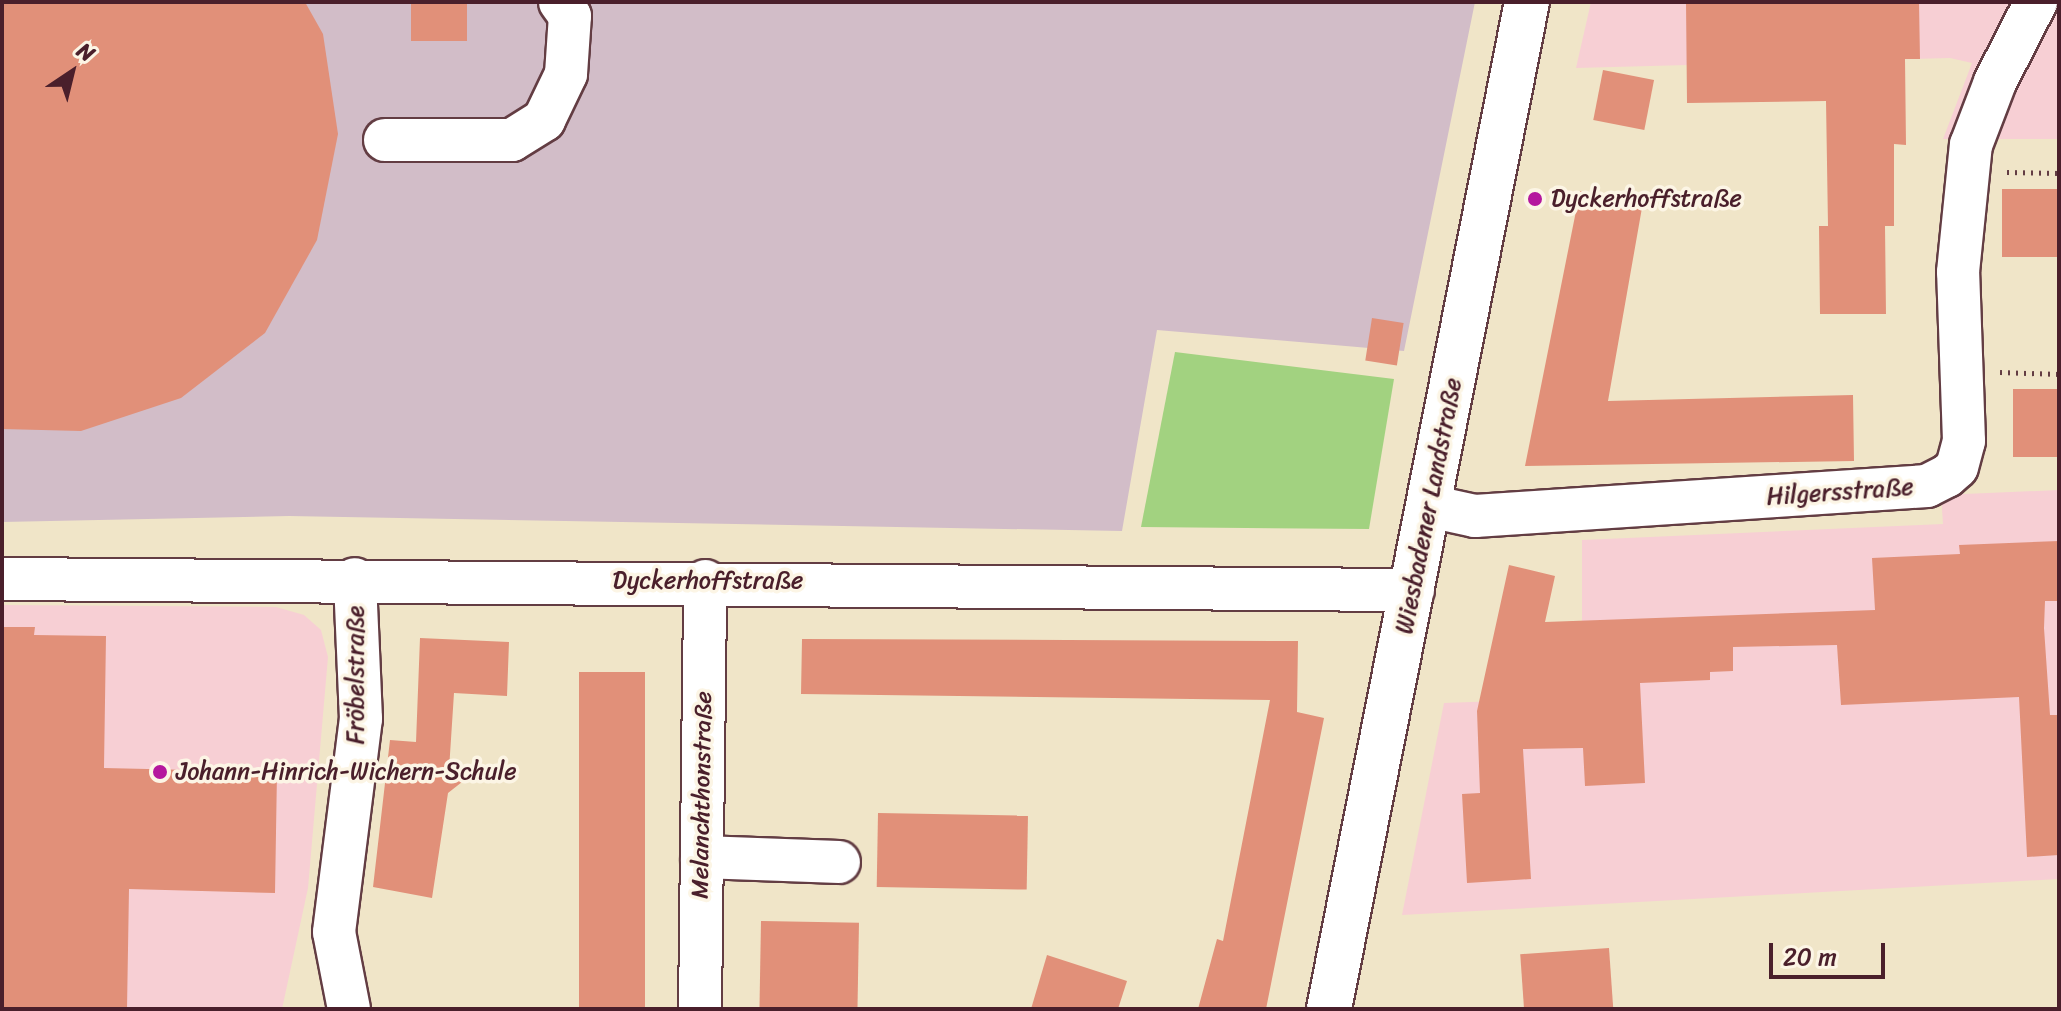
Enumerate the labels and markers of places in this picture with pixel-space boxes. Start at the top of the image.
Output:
place label: Dyckerhoffstraße [1551,185,1742,213]
marker: Dyckerhoffstraße [1526,190,1544,208]
place label: Johann-Hinrich-Wichern-Schule [176,758,517,786]
marker: Johann-Hinrich-Wichern-Schule [151,763,169,781]

